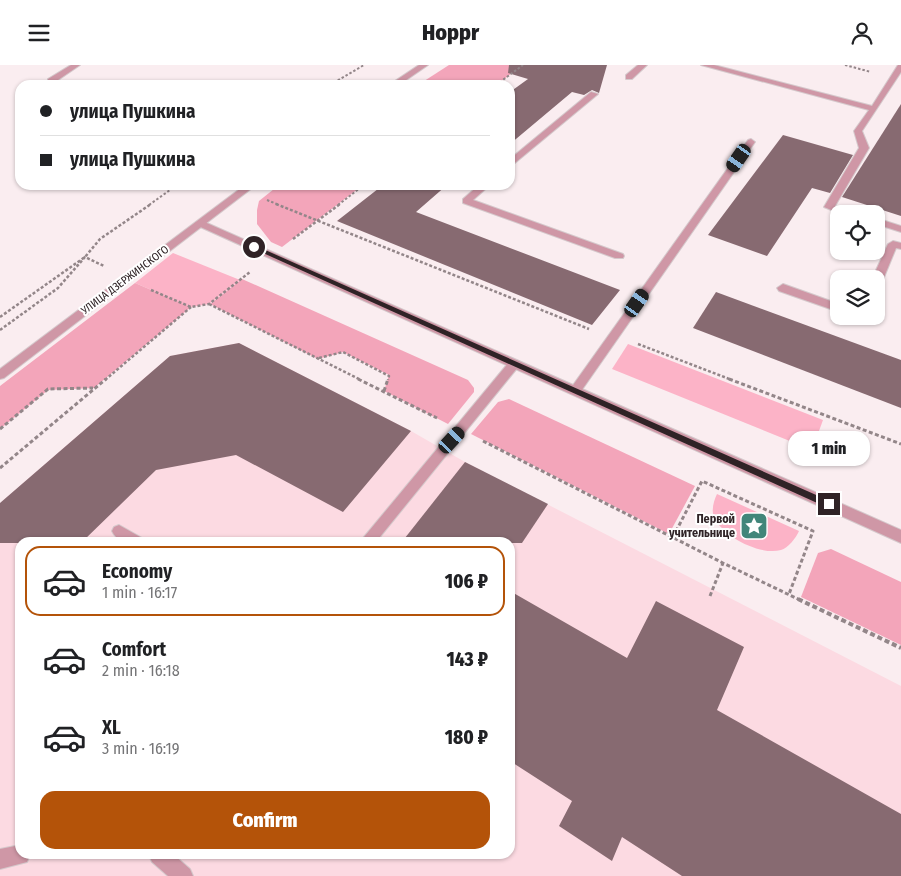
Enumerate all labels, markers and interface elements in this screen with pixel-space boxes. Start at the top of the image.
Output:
icon: menu [25,19,53,47]
text: Hoppr [422,19,479,46]
icon: person [848,19,876,47]
text: улица Пушкина [70,100,195,123]
car [724,141,753,175]
text: улица Пушкина [70,148,195,171]
map controls [830,205,885,325]
button: locate [830,205,885,260]
route start [243,236,265,258]
street label: УЛИЦА ДЗЕРЖИНСКОГО [78,243,171,318]
button: layers [830,270,885,325]
car [622,286,651,320]
car [436,424,467,456]
callout: 1 min [788,431,870,467]
text: 1 min [812,439,846,458]
route end [818,493,840,515]
place icon: Первой учительнице [739,511,769,541]
place label: Первой учительнице [668,512,735,540]
icon: car [42,559,87,604]
text: Economy [102,560,172,583]
text: 106 ₽ [445,570,488,593]
text: 1 min · 16:17 [102,583,177,602]
icon: car [42,637,87,682]
text: Comfort [102,638,166,661]
text: 143 ₽ [447,648,488,671]
text: 2 min · 16:18 [102,661,180,680]
icon: car [42,715,87,760]
text: XL [102,716,121,739]
text: 180 ₽ [445,726,488,749]
text: 3 min · 16:19 [102,739,180,758]
button: Confirm [40,791,490,849]

